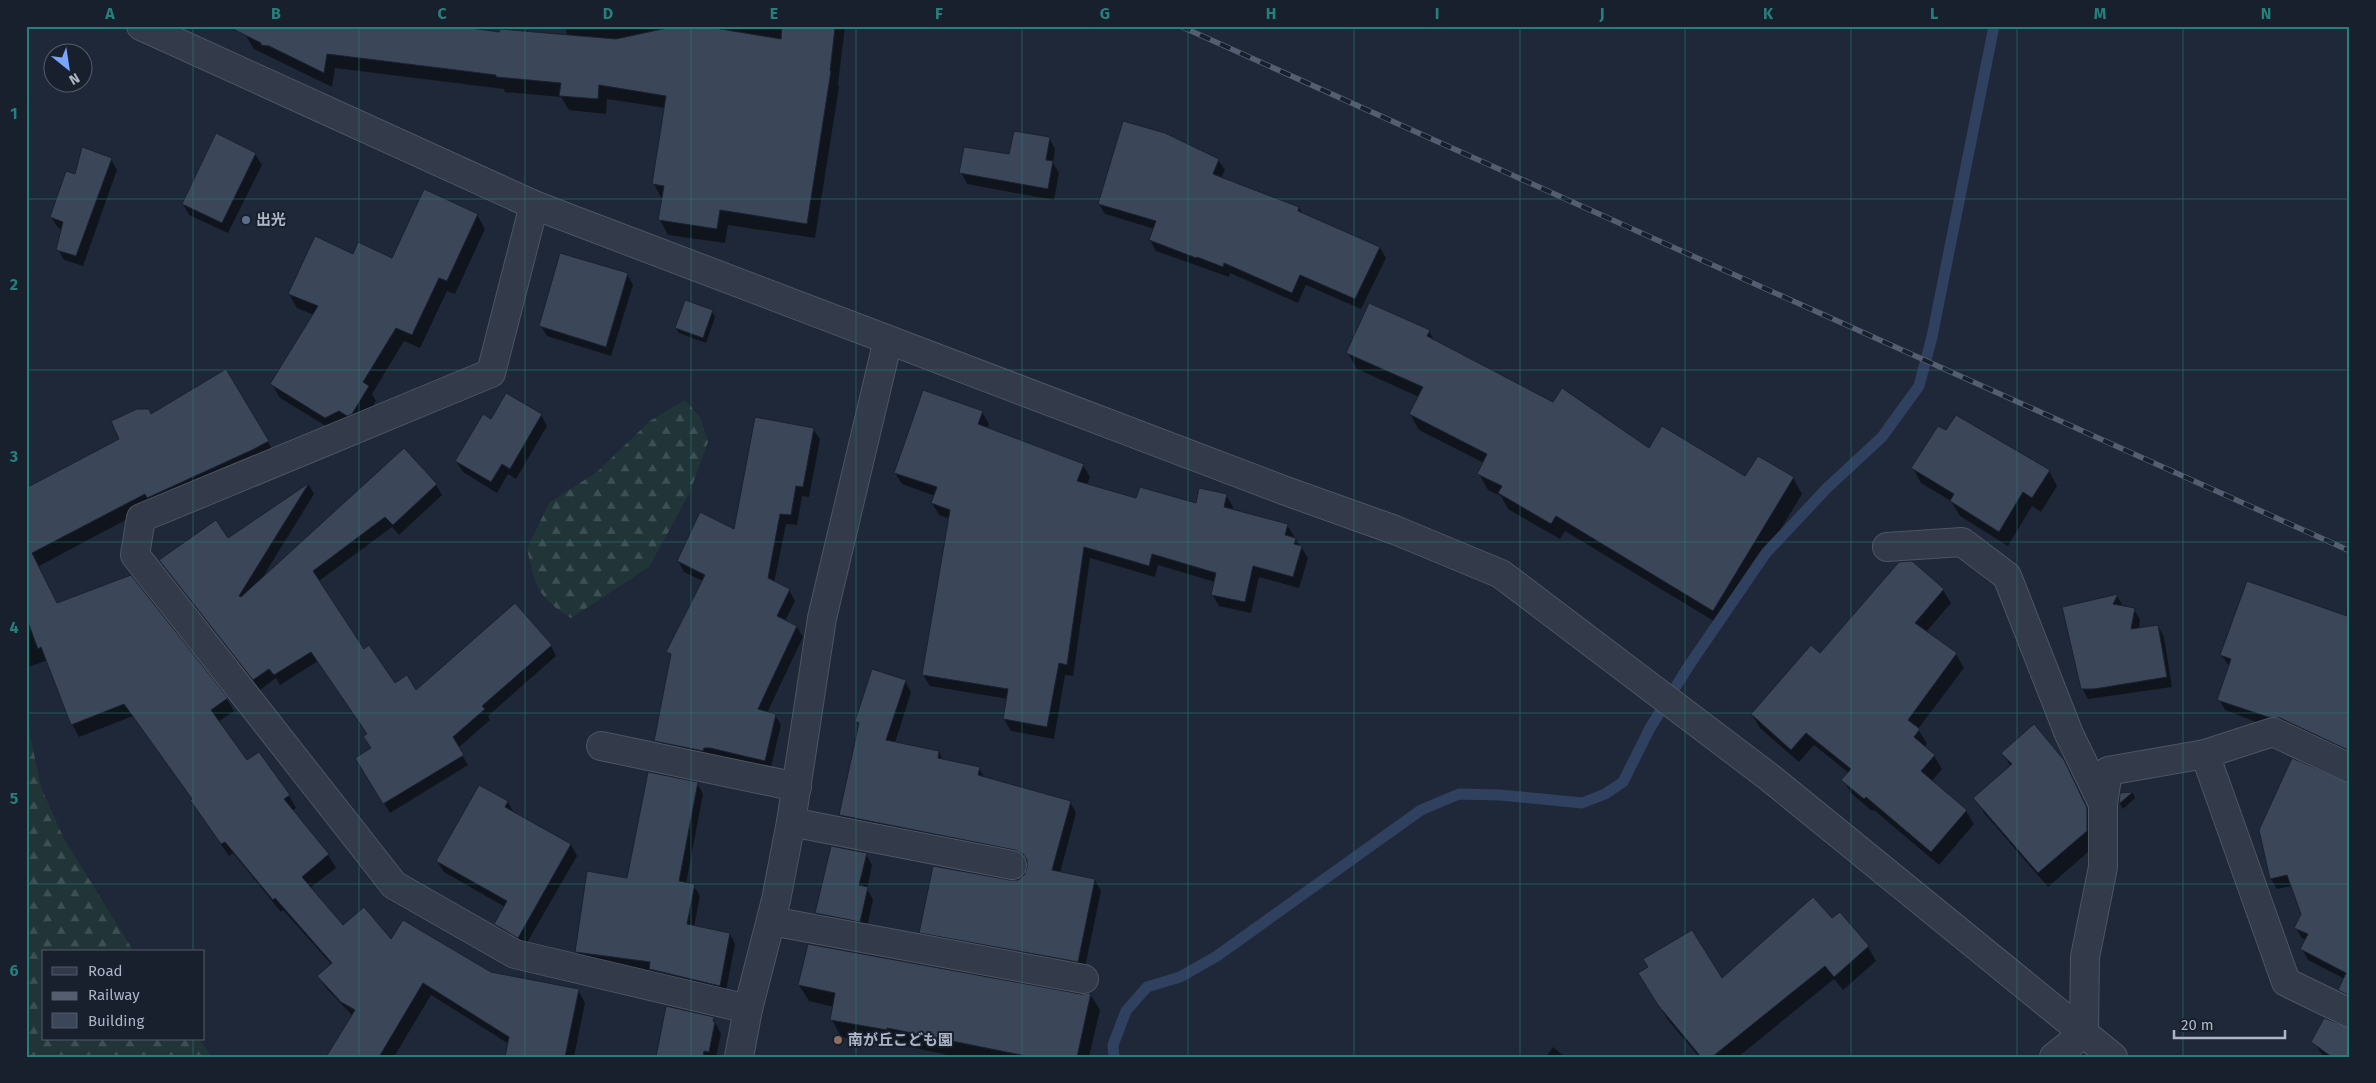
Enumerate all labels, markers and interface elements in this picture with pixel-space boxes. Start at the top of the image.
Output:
text: A [104,4,115,23]
text: B [271,4,281,23]
text: C [437,4,447,23]
text: D [603,4,613,23]
text: E [770,4,778,23]
text: F [935,4,943,23]
text: G [1100,4,1110,23]
text: H [1266,4,1276,23]
text: I [1435,4,1439,23]
text: J [1598,4,1605,23]
text: K [1763,4,1774,23]
text: L [1930,4,1938,23]
text: M [2094,4,2107,23]
text: N [2261,4,2271,23]
north arrow [42,42,92,92]
text: N [66,69,83,89]
text: 1 [10,104,18,123]
place label: 出光 [256,211,286,229]
marker: 出光 [240,214,252,226]
text: 2 [10,275,18,294]
text: 3 [9,447,18,466]
text: 4 [9,618,19,637]
text: 5 [10,789,19,808]
legend [42,950,205,1040]
text: 6 [9,961,19,980]
text: Road [88,962,123,980]
text: Railway [88,986,140,1004]
scale bar [2174,1008,2285,1040]
text: Building [88,1012,144,1030]
text: 20 m [2181,1016,2214,1034]
place label: 南が丘こども園 [848,1031,953,1049]
marker: 南が丘こども園 [832,1034,844,1046]

